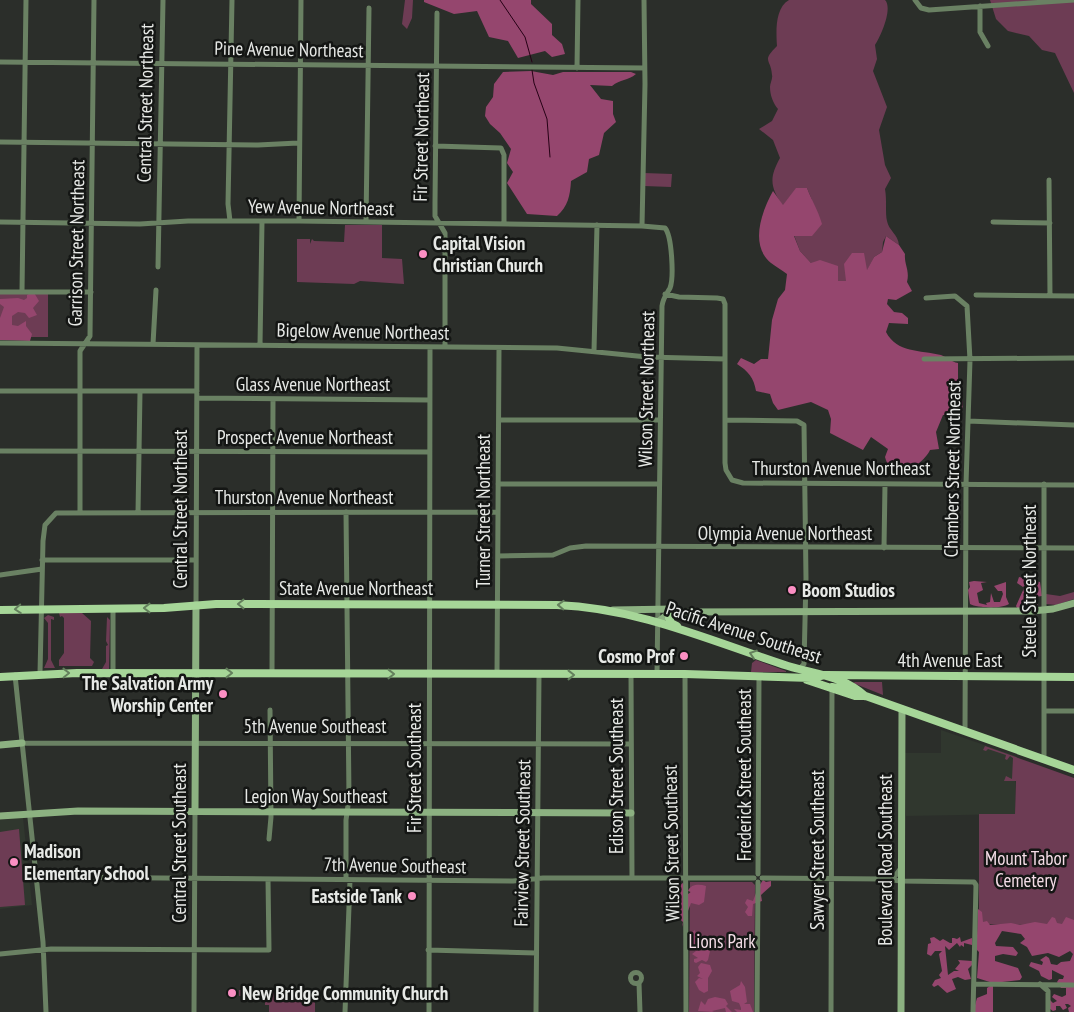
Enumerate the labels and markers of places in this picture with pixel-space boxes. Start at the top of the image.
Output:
place label: Capital Vision Christian Church [433,231,543,277]
marker: Capital Vision Christian Church [417,248,429,260]
place label: Boom Studios [802,578,895,602]
marker: Boom Studios [786,584,798,596]
place label: Cosmo Prof [598,644,675,668]
marker: Cosmo Prof [678,650,690,662]
place label: The Salvation Army Worship Center [82,671,213,717]
marker: The Salvation Army Worship Center [217,688,229,700]
place label: Madison Elementary School [24,839,149,885]
marker: Madison Elementary School [8,856,20,868]
place label: Eastside Tank [311,884,402,908]
marker: Eastside Tank [406,890,418,902]
place label: New Bridge Community Church [242,981,448,1005]
marker: New Bridge Community Church [226,987,238,999]

